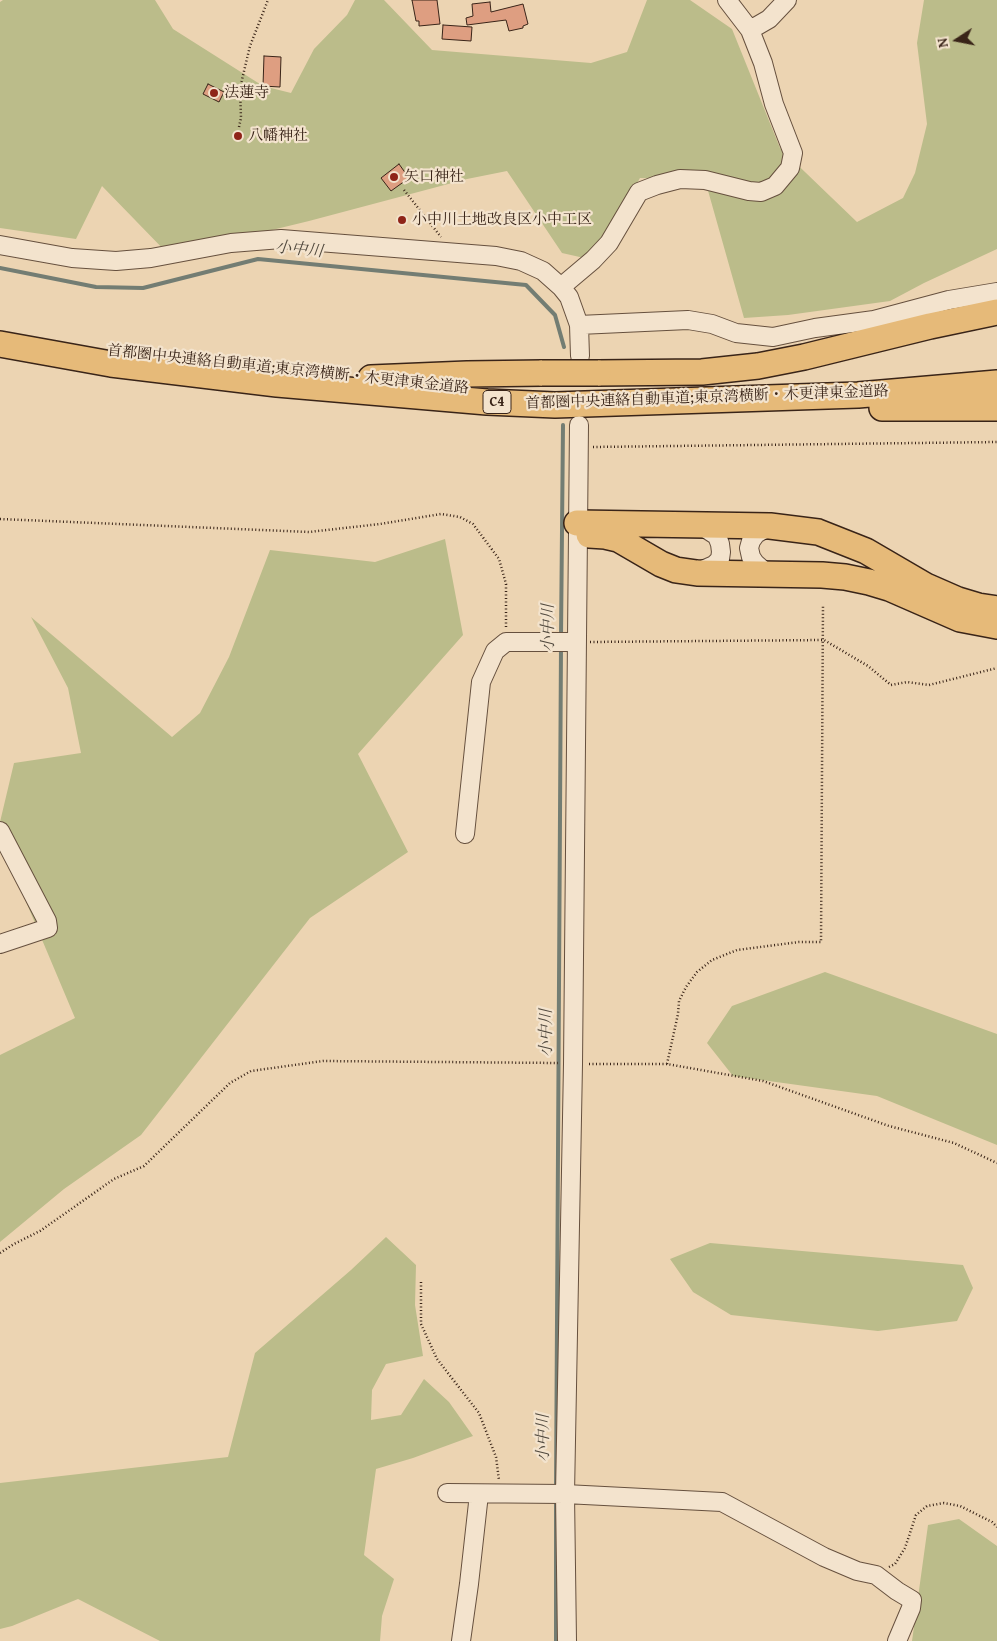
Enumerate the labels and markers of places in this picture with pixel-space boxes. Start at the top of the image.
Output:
place label: 法蓮寺 [224,84,269,102]
marker: 法蓮寺 [208,87,220,99]
place label: 八幡神社 [248,127,308,145]
marker: 八幡神社 [232,130,244,142]
place label: 矢口神社 [404,168,464,186]
marker: 矢口神社 [388,171,400,183]
place label: 小中川土地改良区小中工区 [412,211,592,229]
marker: 小中川土地改良区小中工区 [396,214,408,226]

